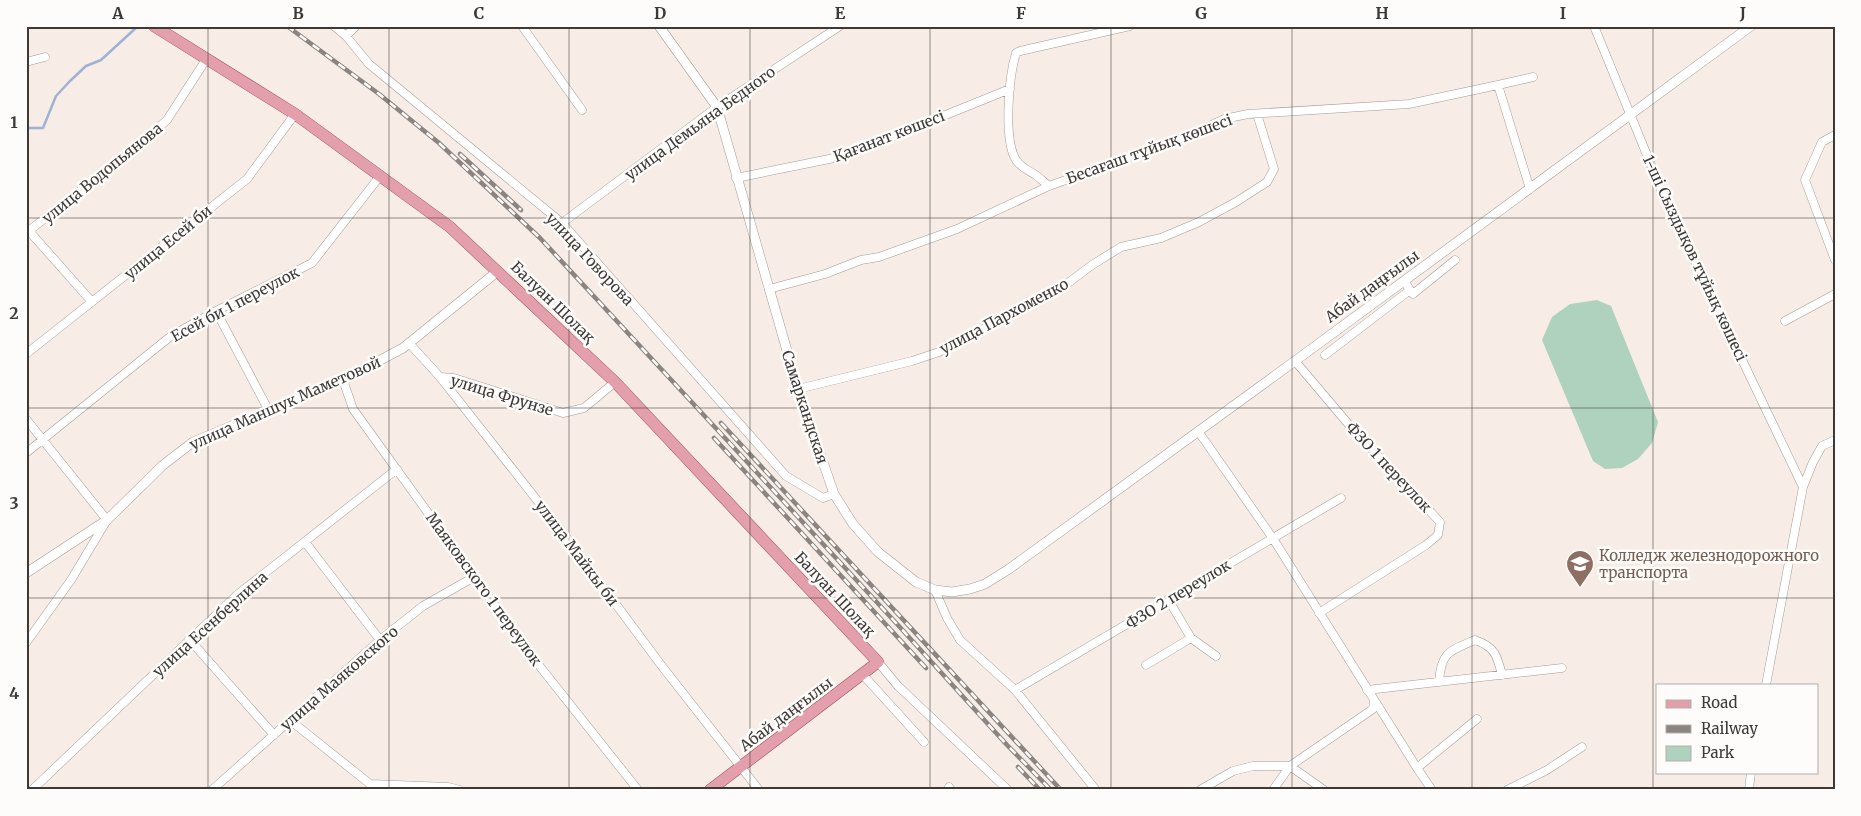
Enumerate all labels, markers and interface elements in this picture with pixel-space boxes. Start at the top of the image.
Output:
text: A [111,3,124,23]
text: B [292,3,304,23]
text: C [474,3,484,23]
text: D [654,3,666,23]
text: E [835,3,846,23]
text: F [1016,3,1026,23]
text: G [1195,3,1207,23]
text: H [1375,3,1389,23]
text: I [1560,3,1566,23]
text: J [1739,3,1746,23]
street label: улица Демьяна Бедного [621,62,779,184]
street label: Қағанат көшесі [831,106,947,166]
street label: Бесағаш тұйық көшесі [1063,110,1235,188]
text: 1 [10,112,18,132]
street label: улица Водопьянова [38,119,166,227]
street label: 1-ші Сыздықов тұйық көшесі [1639,152,1751,364]
street label: улица Есей би [120,201,216,283]
street label: улица Говорова [542,209,638,309]
street label: Абай даңғылы [1320,245,1423,327]
street label: Балуан Шолақ [507,257,599,347]
street label: Есей би 1 переулок [168,262,303,346]
street label: улица Пархоменко [936,274,1072,358]
text: 2 [9,303,19,323]
street label: Самаркандская [778,348,832,466]
street label: улица Маншук Маметовой [186,352,384,454]
street label: улица Фрунзе [448,370,556,420]
street label: ФЗО 1 переулок [1342,418,1436,517]
text: 3 [9,493,19,513]
street label: улица Майкы би [531,496,623,610]
street label: Маяковского 1 переулок [422,509,546,670]
place label: Колледж железнодорожного транспорта [1599,546,1819,582]
street label: Балуан Шолақ [791,547,880,641]
school or university icon: Колледж железнодорожного транспорта [1565,549,1595,588]
street label: ФЗО 2 переулок [1122,555,1234,633]
street label: улица Есенберлина [148,567,272,681]
street label: улица Маяковского [276,621,402,734]
street label: Абай даңғылы [735,673,836,756]
text: 4 [9,683,19,703]
legend [1656,684,1818,774]
text: Road [1701,693,1737,712]
text: Railway [1701,719,1758,738]
text: Park [1701,743,1735,762]

